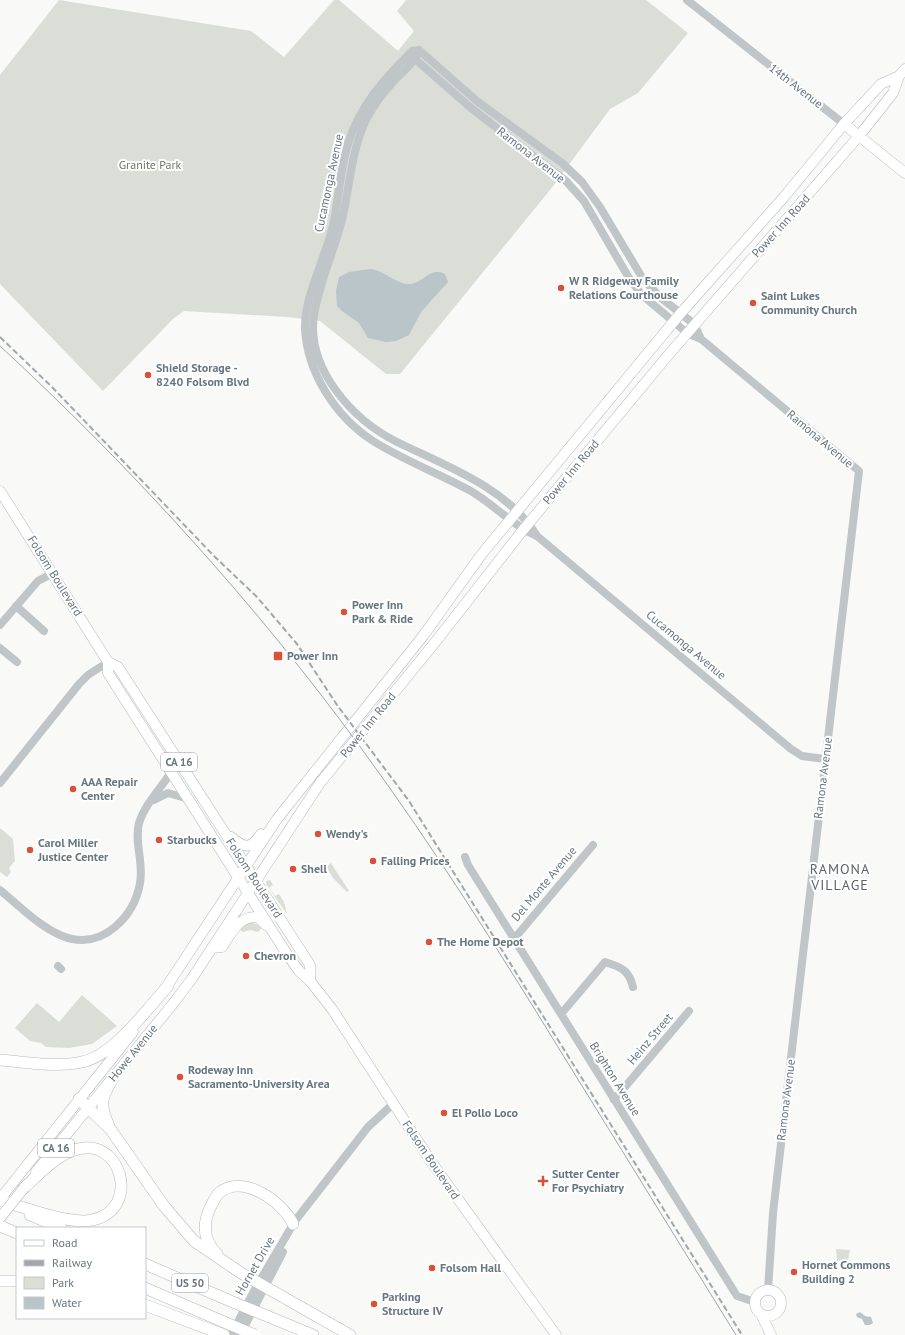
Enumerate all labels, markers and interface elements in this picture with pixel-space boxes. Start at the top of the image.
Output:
street label: 14th Avenue [766,60,826,111]
street label: Ramona Avenue [494,123,568,186]
street label: Cucamonga Avenue [311,132,346,233]
park label: Granite Park [119,157,181,172]
street label: Power Inn Road [748,191,813,260]
place label: W R Ridgeway Family Relations Courthouse [569,273,679,302]
marker: W R Ridgeway Family Relations Courthouse [556,283,566,293]
place label: Saint Lukes Community Church [761,288,857,317]
marker: Saint Lukes Community Church [748,298,758,308]
place label: Shield Storage - 8240 Folsom Blvd [156,360,249,389]
marker: Shield Storage - 8240 Folsom Blvd [143,370,153,380]
street label: Ramona Avenue [784,407,857,471]
street label: Power Inn Road [539,436,602,507]
street label: Folsom Boulevard [25,533,86,619]
place label: Power Inn Park & Ride [352,597,413,626]
marker: Power Inn Park & Ride [339,607,349,617]
street label: Cucamonga Avenue [643,607,729,682]
place label: Power Inn [287,648,338,663]
marker: Power Inn [272,650,284,662]
street label: Power Inn Road [337,689,399,760]
street label: Ramona Avenue [810,736,835,820]
road number: CA 16 [161,753,197,771]
place label: AAA Repair Center [81,774,138,803]
marker: AAA Repair Center [68,784,78,794]
place label: Wendy's [326,826,368,841]
marker: Wendy's [313,829,323,839]
place label: Starbucks [167,832,217,847]
place label: Carol Miller Justice Center [37,835,109,864]
marker: Starbucks [154,835,164,845]
street label: Folsom Boulevard [223,835,286,920]
street label: Del Monte Avenue [508,843,579,924]
marker: Carol Miller Justice Center [25,845,35,855]
place label: Falling Prices [381,853,449,868]
marker: Falling Prices [368,856,378,866]
district label: RAMONA VILLAGE [810,860,870,894]
place label: Shell [301,861,328,876]
marker: Shell [288,864,298,874]
place label: The Home Depot [437,934,524,949]
marker: The Home Depot [424,937,434,947]
place label: Chevron [254,948,296,963]
marker: Chevron [241,951,251,961]
street label: Heinz Street [624,1010,676,1068]
street label: Howe Avenue [105,1021,160,1084]
street label: Brighton Avenue [587,1039,644,1119]
street label: Ramona Avenue [773,1058,798,1142]
place label: Rodeway Inn Sacramento-University Area [188,1062,330,1091]
marker: Rodeway Inn Sacramento-University Area [175,1072,185,1082]
place label: El Pollo Loco [452,1105,518,1120]
marker: El Pollo Loco [439,1108,449,1118]
street label: Folsom Boulevard [399,1117,463,1202]
road number: CA 16 [38,1139,74,1157]
place label: Sutter Center For Psychiatry [552,1166,624,1195]
marker: Sutter Center For Psychiatry [537,1175,549,1187]
legend [16,1227,146,1319]
street label: Hornet Drive [232,1234,277,1298]
text: Road [52,1235,77,1250]
text: Railway [52,1255,92,1270]
place label: Hornet Commons Building 2 [802,1257,890,1286]
place label: Folsom Hall [440,1260,502,1275]
marker: Folsom Hall [427,1263,437,1273]
marker: Hornet Commons Building 2 [789,1267,799,1277]
road number: US 50 [172,1274,208,1292]
text: Park [52,1275,74,1290]
place label: Parking Structure IV [382,1289,444,1318]
text: Water [52,1295,82,1310]
marker: Parking Structure IV [369,1299,379,1309]

